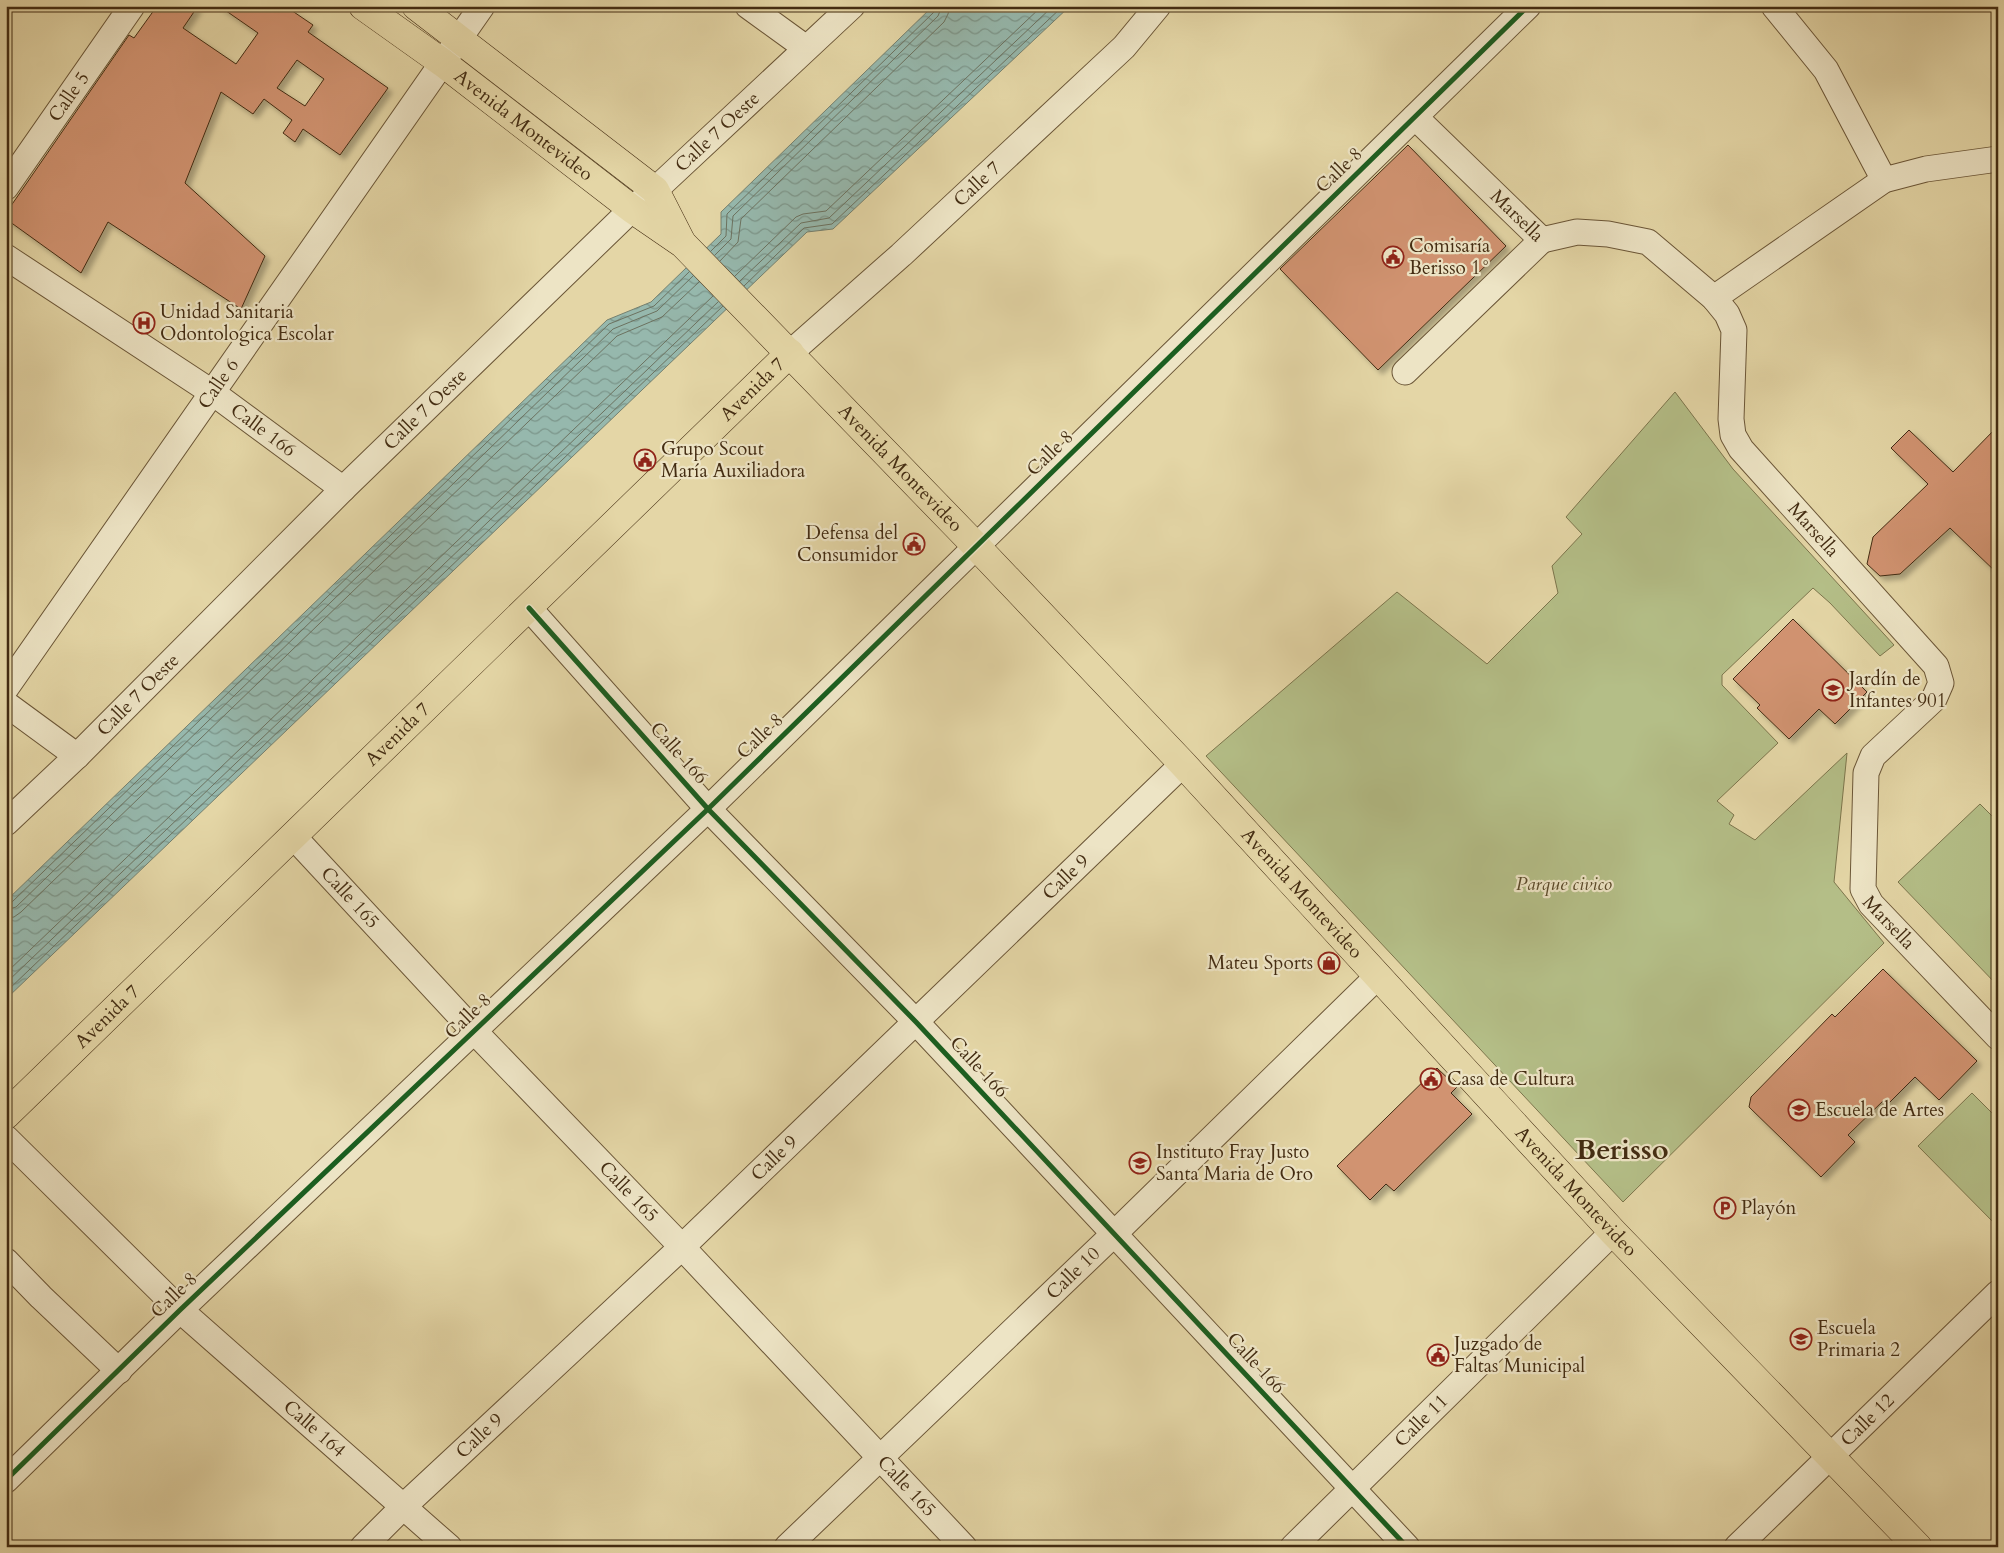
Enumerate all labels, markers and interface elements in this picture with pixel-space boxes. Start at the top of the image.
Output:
street label: Avenida Montevideo [449,63,598,187]
street label: Calle 5 [42,66,95,127]
street label: Calle 7 Oeste [669,86,765,178]
street label: Calle 8 [1310,141,1368,199]
street label: Calle 7 [948,155,1007,213]
street label: Marsella [1484,184,1550,248]
place label: Comisaría Berisso 1° [1409,233,1490,281]
public building icon: Comisaría Berisso 1° [1381,245,1405,269]
place label: Unidad Sanitaria Odontologica Escolar [160,299,334,347]
hospital icon: Unidad Sanitaria Odontologica Escolar [132,311,156,335]
street label: Avenida 7 [714,352,791,427]
street label: Calle 6 [192,353,245,414]
street label: Calle 7 Oeste [378,363,473,456]
street label: Calle 166 [225,397,301,463]
street label: Avenida Montevideo [832,398,969,538]
street label: Calle 8 [1021,424,1079,482]
place label: Grupo Scout María Auxiliadora [661,436,805,484]
public building icon: Grupo Scout María Auxiliadora [633,448,657,472]
street label: Marsella [1782,496,1845,563]
place label: Defensa del Consumidor [797,520,898,568]
public building icon: Defensa del Consumidor [902,532,926,556]
street label: Calle 7 Oeste [91,648,185,742]
place label: Jardín de Infantes 901 [1846,666,1946,714]
school or university icon: Jardín de Infantes 901 [1821,678,1845,702]
street label: Avenida 7 [359,697,436,772]
street label: Calle 8 [731,707,789,765]
street label: Calle 166 [644,716,714,790]
street label: Avenida Montevideo [1235,822,1369,964]
street label: Calle 9 [1037,848,1095,906]
street label: Calle 165 [315,861,385,934]
park label: Parque civico [1516,871,1612,897]
street label: Marsella [1857,890,1921,955]
place label: Mateu Sports [1208,950,1313,976]
shop icon: Mateu Sports [1317,951,1341,975]
street label: Avenida 7 [69,979,145,1054]
street label: Calle 8 [439,987,497,1045]
street label: Calle 166 [944,1031,1014,1103]
place label: Casa de Cultura [1447,1066,1575,1092]
public building icon: Casa de Cultura [1419,1067,1443,1091]
place label: Escuela de Artes [1815,1097,1944,1123]
school or university icon: Escuela de Artes [1787,1098,1811,1122]
street label: Avenida Montevideo [1509,1121,1643,1262]
street label: Calle 9 [745,1129,804,1187]
district label: Berisso [1575,1130,1669,1170]
place label: Instituto Fray Justo Santa Maria de Oro [1156,1139,1313,1187]
school or university icon: Instituto Fray Justo Santa Maria de Oro [1128,1151,1152,1175]
street label: Calle 165 [593,1155,664,1228]
place label: Playón [1741,1195,1797,1221]
parking icon: Playón [1713,1196,1737,1220]
street label: Calle 10 [1040,1241,1106,1305]
street label: Calle 8 [145,1266,203,1324]
place label: Escuela Primaria 2 [1817,1315,1900,1363]
street label: Calle 166 [1221,1327,1291,1399]
school or university icon: Escuela Primaria 2 [1789,1327,1813,1351]
place label: Juzgado de Faltas Municipal [1451,1331,1585,1379]
public building icon: Juzgado de Faltas Municipal [1426,1343,1450,1367]
street label: Calle 11 [1389,1388,1454,1453]
street label: Calle 12 [1835,1388,1900,1452]
street label: Calle 164 [278,1394,352,1463]
street label: Calle 9 [450,1407,509,1464]
street label: Calle 165 [871,1450,942,1522]

